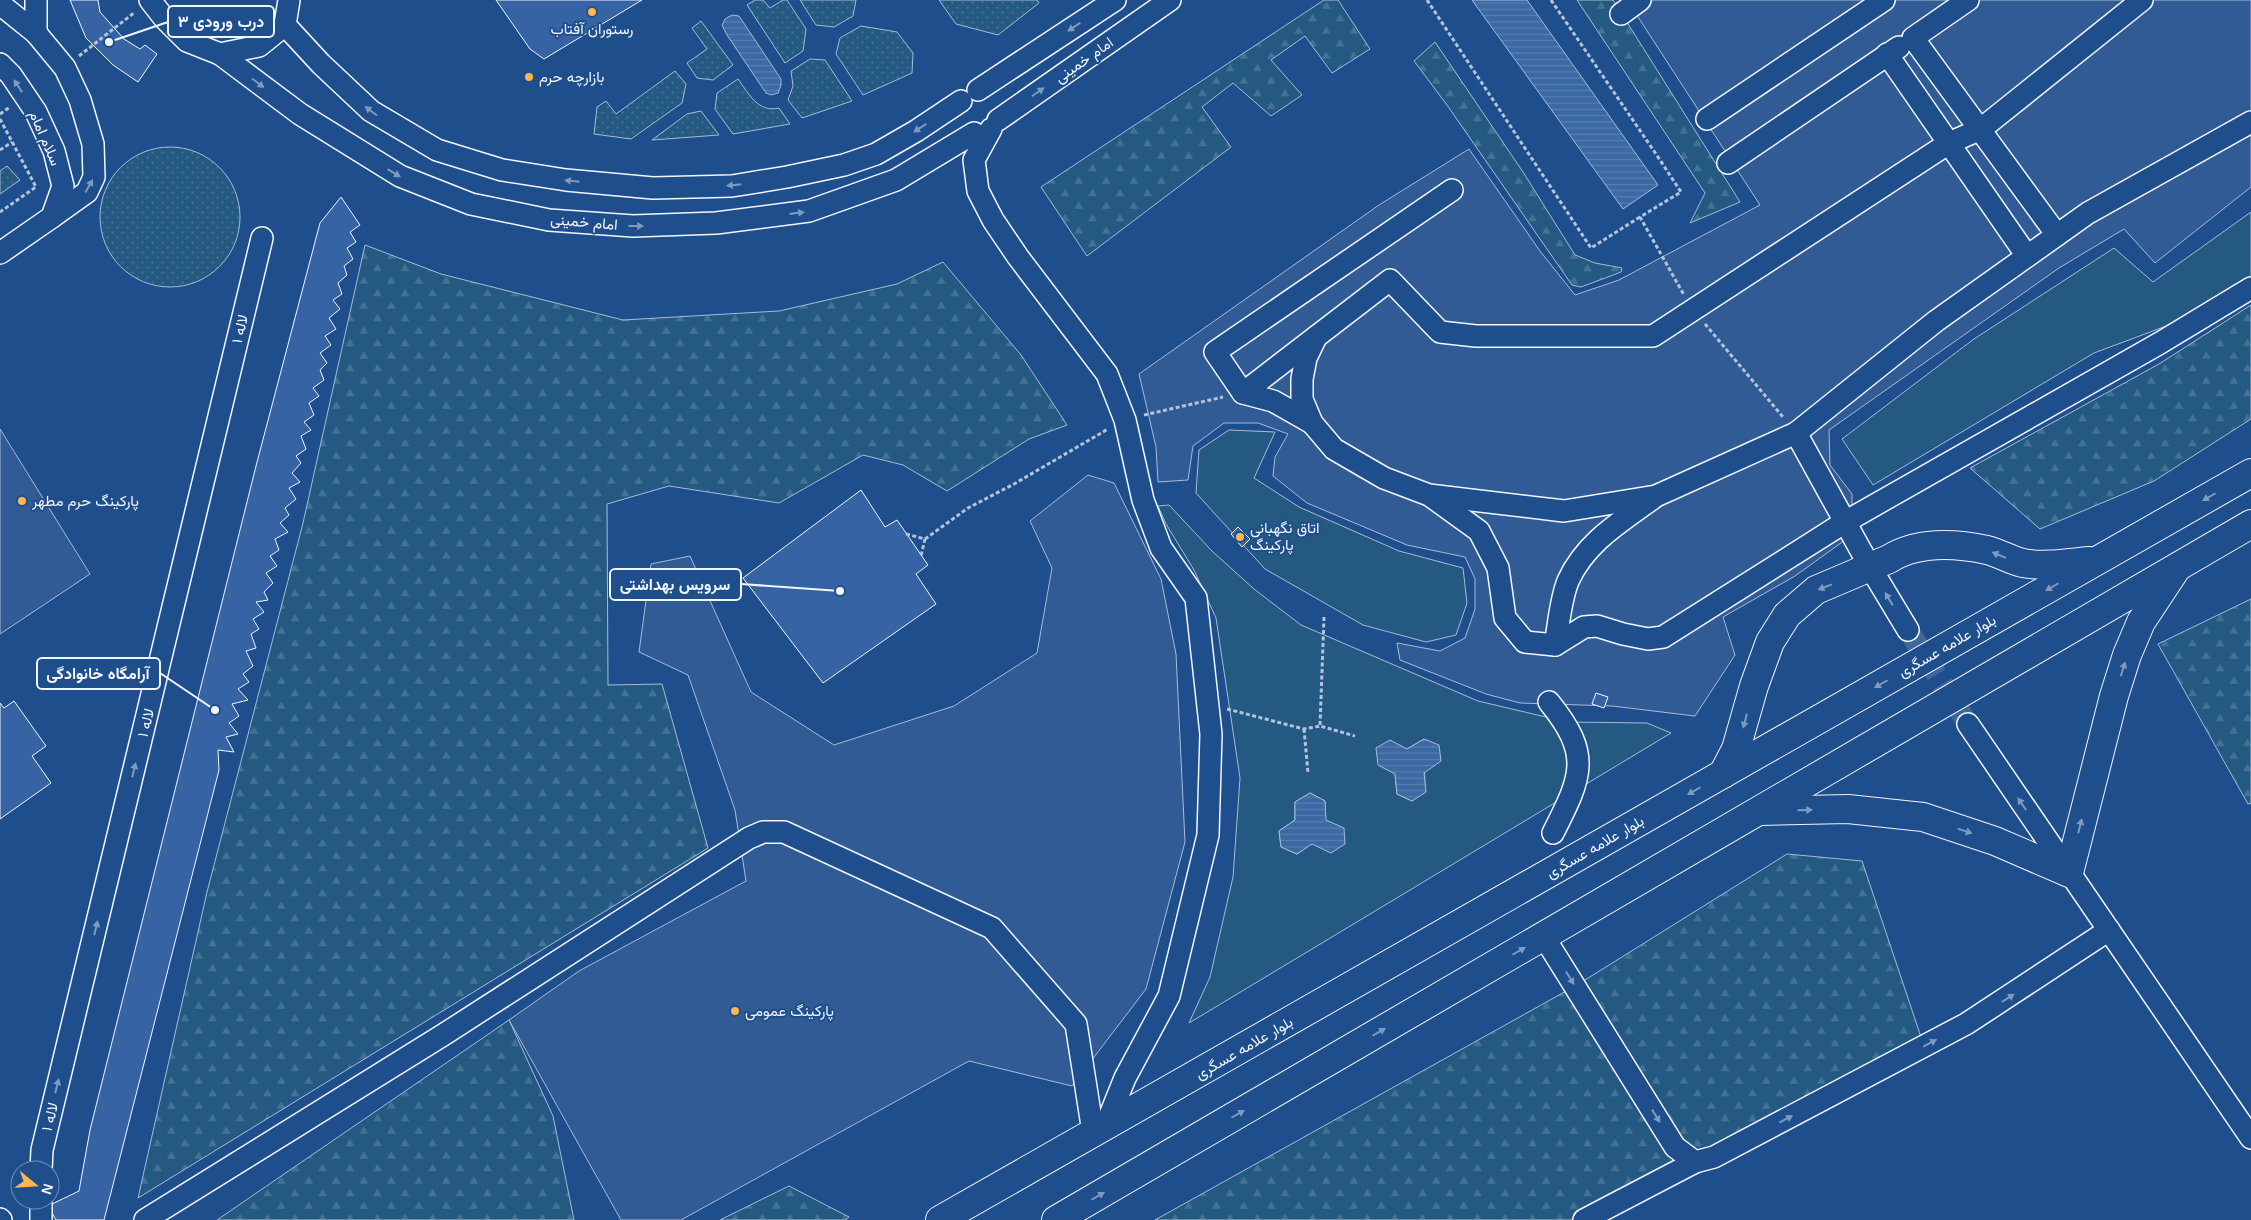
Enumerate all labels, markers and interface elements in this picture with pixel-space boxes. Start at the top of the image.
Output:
callout: درب ورودی ۳ [168,6,274,37]
marker: رستوران آفتاب [586,6,598,18]
text: درب ورودی ۳ [178,13,264,32]
place label: رستوران آفتاب [551,20,633,38]
one-way arrow [1068,22,1081,32]
street label: امام خمینی [1051,33,1117,88]
place label: بازارچه حرم [539,68,605,87]
marker: بازارچه حرم [523,71,535,83]
one-way arrow [251,78,265,88]
one-way arrow [14,80,23,93]
one-way arrow [1031,87,1045,97]
one-way arrow [365,105,378,116]
street label: سلام امام [24,108,65,169]
one-way arrow [914,123,927,133]
one-way arrow [387,168,400,177]
one-way arrow [563,177,579,185]
one-way arrow [85,179,93,194]
one-way arrow [725,181,741,189]
one-way arrow [790,209,806,217]
street label: امام خمینی [550,210,618,235]
one-way arrow [628,222,644,230]
street label: لاله ۱ [228,313,251,345]
place label: پارکینگ حرم مطهر [31,492,139,511]
one-way arrow [2202,493,2215,502]
marker: پارکینگ حرم مطهر [16,495,28,507]
place label: اتاق نگهبانی پارکینگ [1250,519,1319,555]
marker: اتاق نگهبانی پارکینگ [1234,531,1246,543]
one-way arrow [1991,550,2006,558]
callout: سرویس بهداشتی [610,569,741,600]
text: سرویس بهداشتی [620,576,731,595]
one-way arrow [2046,582,2059,591]
one-way arrow [1818,583,1832,591]
one-way arrow [1884,592,1893,605]
street label: بلوار علامه عسگری [1895,611,2000,682]
callout: آرامگاه خانوادگی [37,658,160,689]
one-way arrow [2119,662,2127,677]
text: آرامگاه خانوادگی [46,665,152,684]
one-way arrow [1874,680,1887,689]
street label: لاله ۱ [134,707,157,739]
one-way arrow [1741,713,1749,728]
one-way arrow [130,763,138,778]
one-way arrow [1687,786,1700,795]
one-way arrow [2017,797,2027,811]
one-way arrow [1798,805,1814,813]
street label: بلوار علامه عسگری [1543,812,1648,883]
one-way arrow [2077,819,2085,834]
one-way arrow [1958,828,1973,836]
one-way arrow [92,920,100,935]
one-way arrow [1513,946,1526,955]
one-way arrow [1565,971,1574,985]
one-way arrow [2001,993,2014,1003]
place label: پارکینگ عمومی [745,1002,834,1021]
marker: پارکینگ عمومی [729,1005,741,1017]
street label: بلوار علامه عسگری [1192,1013,1297,1084]
one-way arrow [1372,1028,1385,1037]
one-way arrow [1922,1039,1937,1047]
one-way arrow [53,1078,61,1093]
street label: لاله ۱ [38,1101,61,1133]
one-way arrow [1651,1109,1660,1122]
one-way arrow [1231,1110,1246,1118]
one-way arrow [1779,1115,1793,1123]
north arrow [10,1160,60,1210]
text: N [38,1182,57,1196]
one-way arrow [1091,1191,1104,1200]

